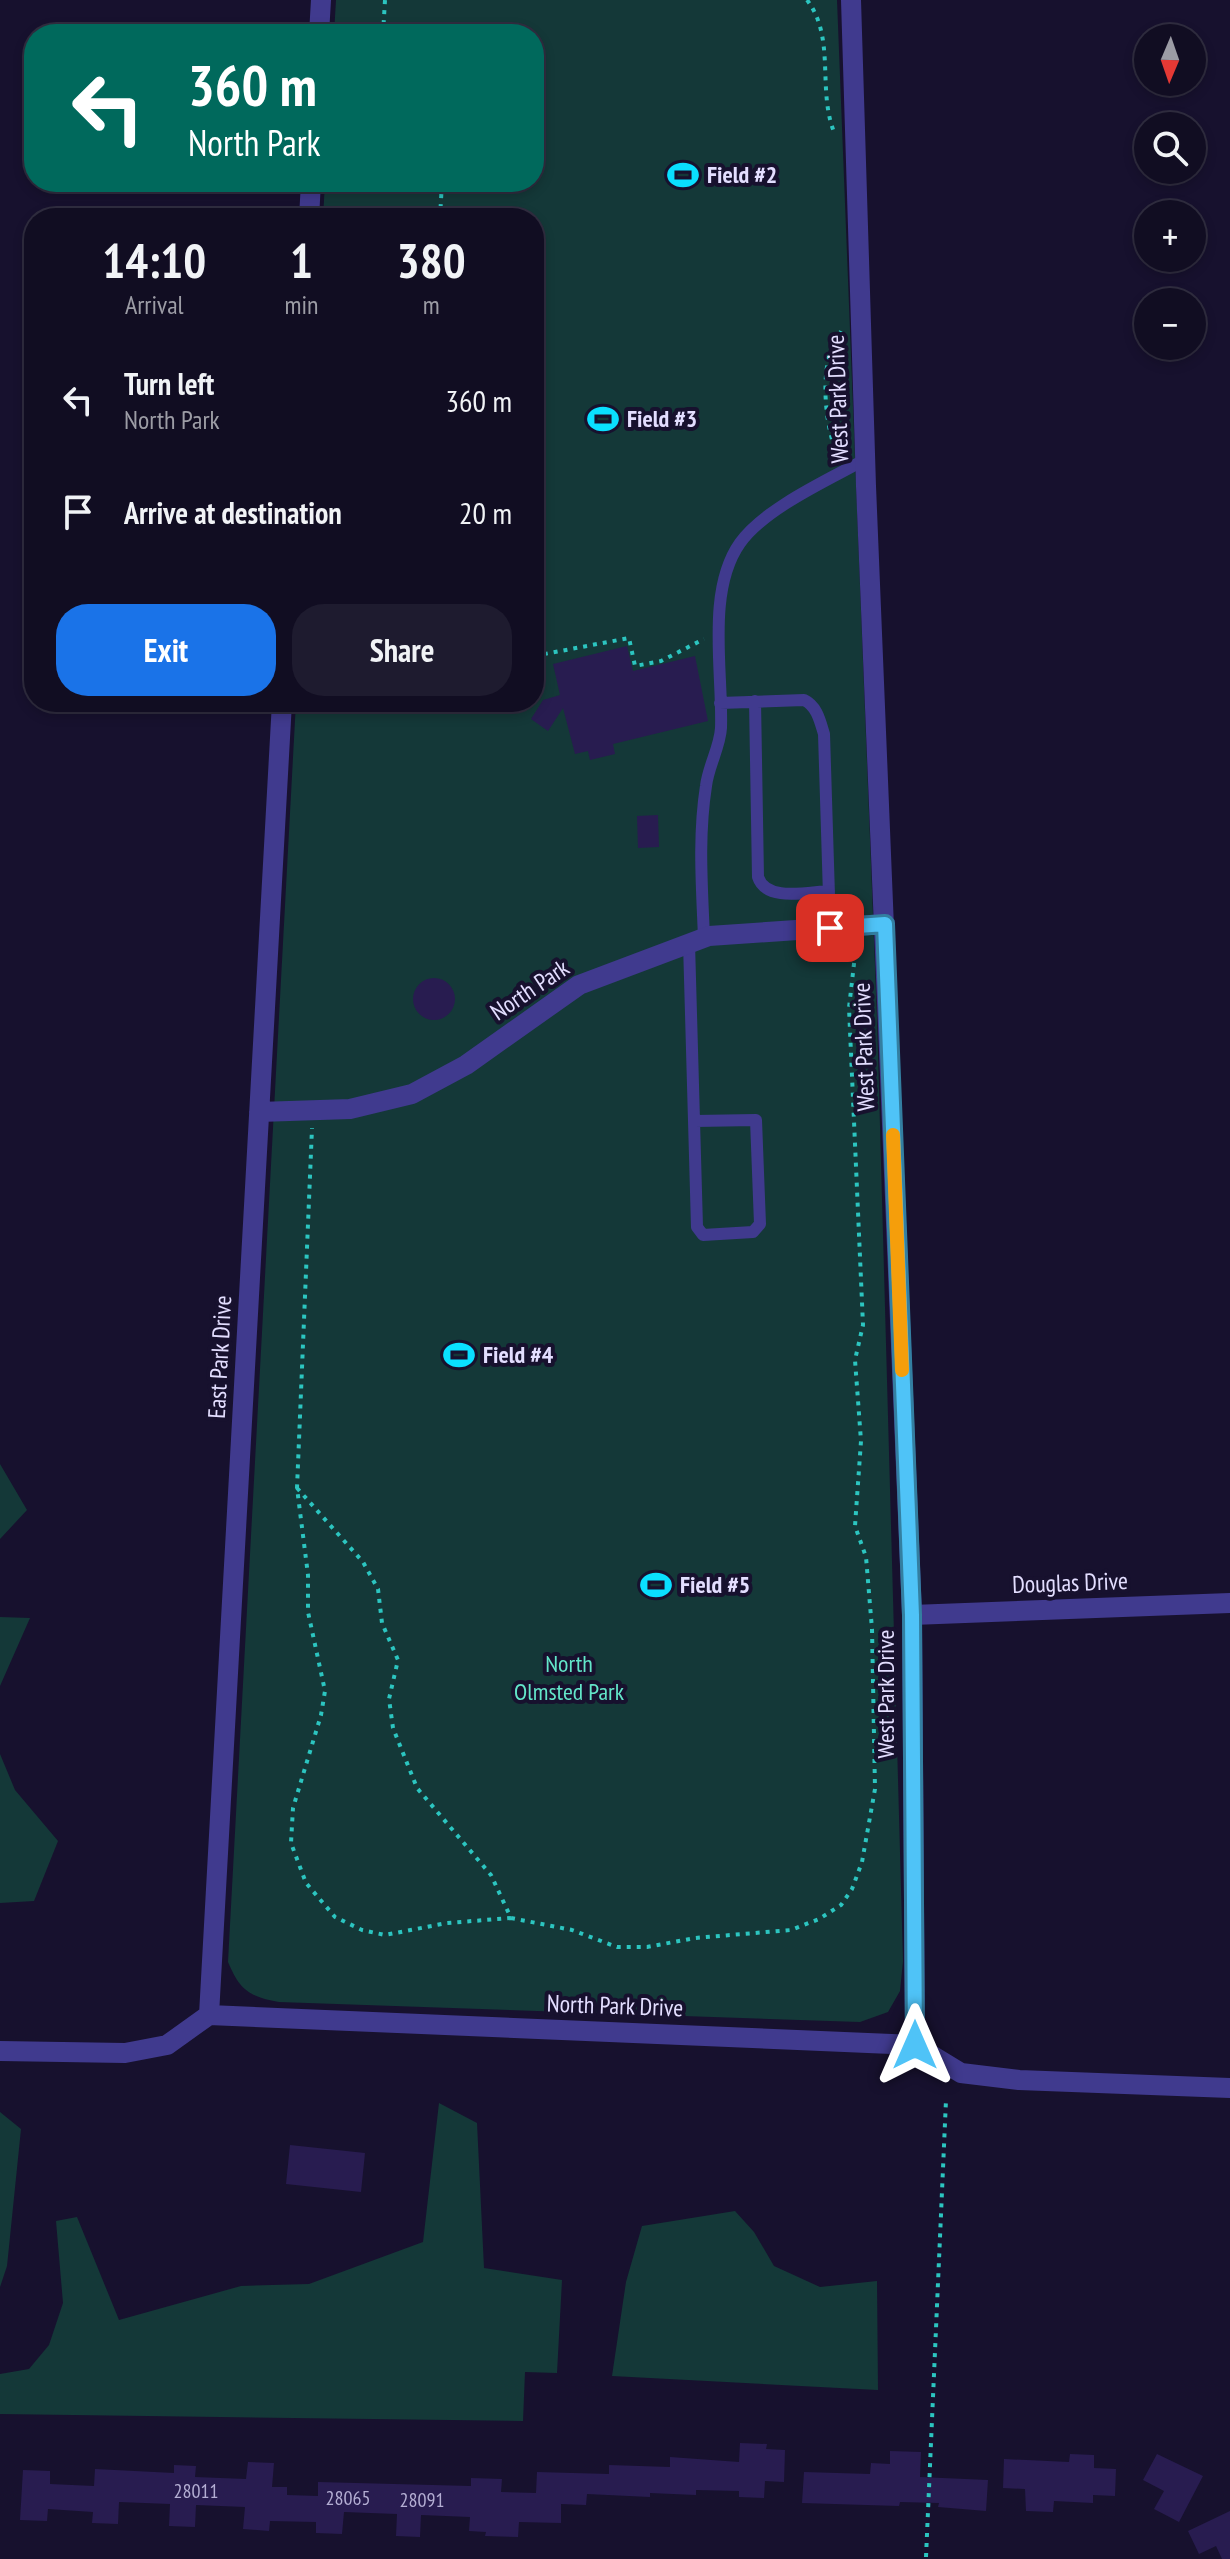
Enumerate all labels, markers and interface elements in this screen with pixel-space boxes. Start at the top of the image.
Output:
north arrow [1134,24,1206,96]
map controls [1134,24,1206,360]
text: 360 m [188,49,317,121]
icon: left [56,56,160,160]
button: search [1134,112,1206,184]
text: North Park [188,119,321,166]
sports icon: Field #2 [666,158,700,192]
place label: Field #2 [707,159,777,190]
button: + [1134,200,1206,272]
text: 14:10 [102,229,206,291]
text: 1 [290,229,313,291]
text: 380 [397,229,466,291]
text: Arrival [125,288,184,321]
text: min [284,288,318,321]
text: m [423,288,440,321]
button: − [1134,288,1206,360]
street label: West Park Drive [820,334,855,464]
text: Turn left [124,364,214,403]
icon: left [56,378,100,422]
text: 360 m [446,381,512,420]
sports icon: Field #3 [586,402,620,436]
text: North Park [124,403,220,436]
place label: Field #3 [627,403,697,434]
icon: arrive [56,490,100,534]
text: Arrive at destination [124,493,342,532]
text: 20 m [459,493,512,532]
button: Exit [56,604,276,696]
button: Share [292,604,512,696]
pin [796,894,864,962]
icon: arrive [808,906,852,950]
street label: North Park [484,952,576,1027]
street label: West Park Drive [846,982,881,1112]
street label: East Park Drive [201,1295,238,1419]
sports icon: Field #4 [442,1338,476,1372]
place label: Field #4 [483,1339,554,1370]
street label: Douglas Drive [1012,1565,1128,1600]
sports icon: Field #5 [639,1568,673,1602]
place label: Field #5 [680,1569,750,1600]
street label: West Park Drive [870,1630,901,1758]
park label: North Olmsted Park [514,1648,625,1707]
street label: North Park Drive [546,1988,684,2023]
position arrow [873,2003,957,2087]
house number: 28011 [174,2478,219,2504]
house number: 28065 [326,2485,371,2511]
house number: 28091 [400,2487,445,2513]

